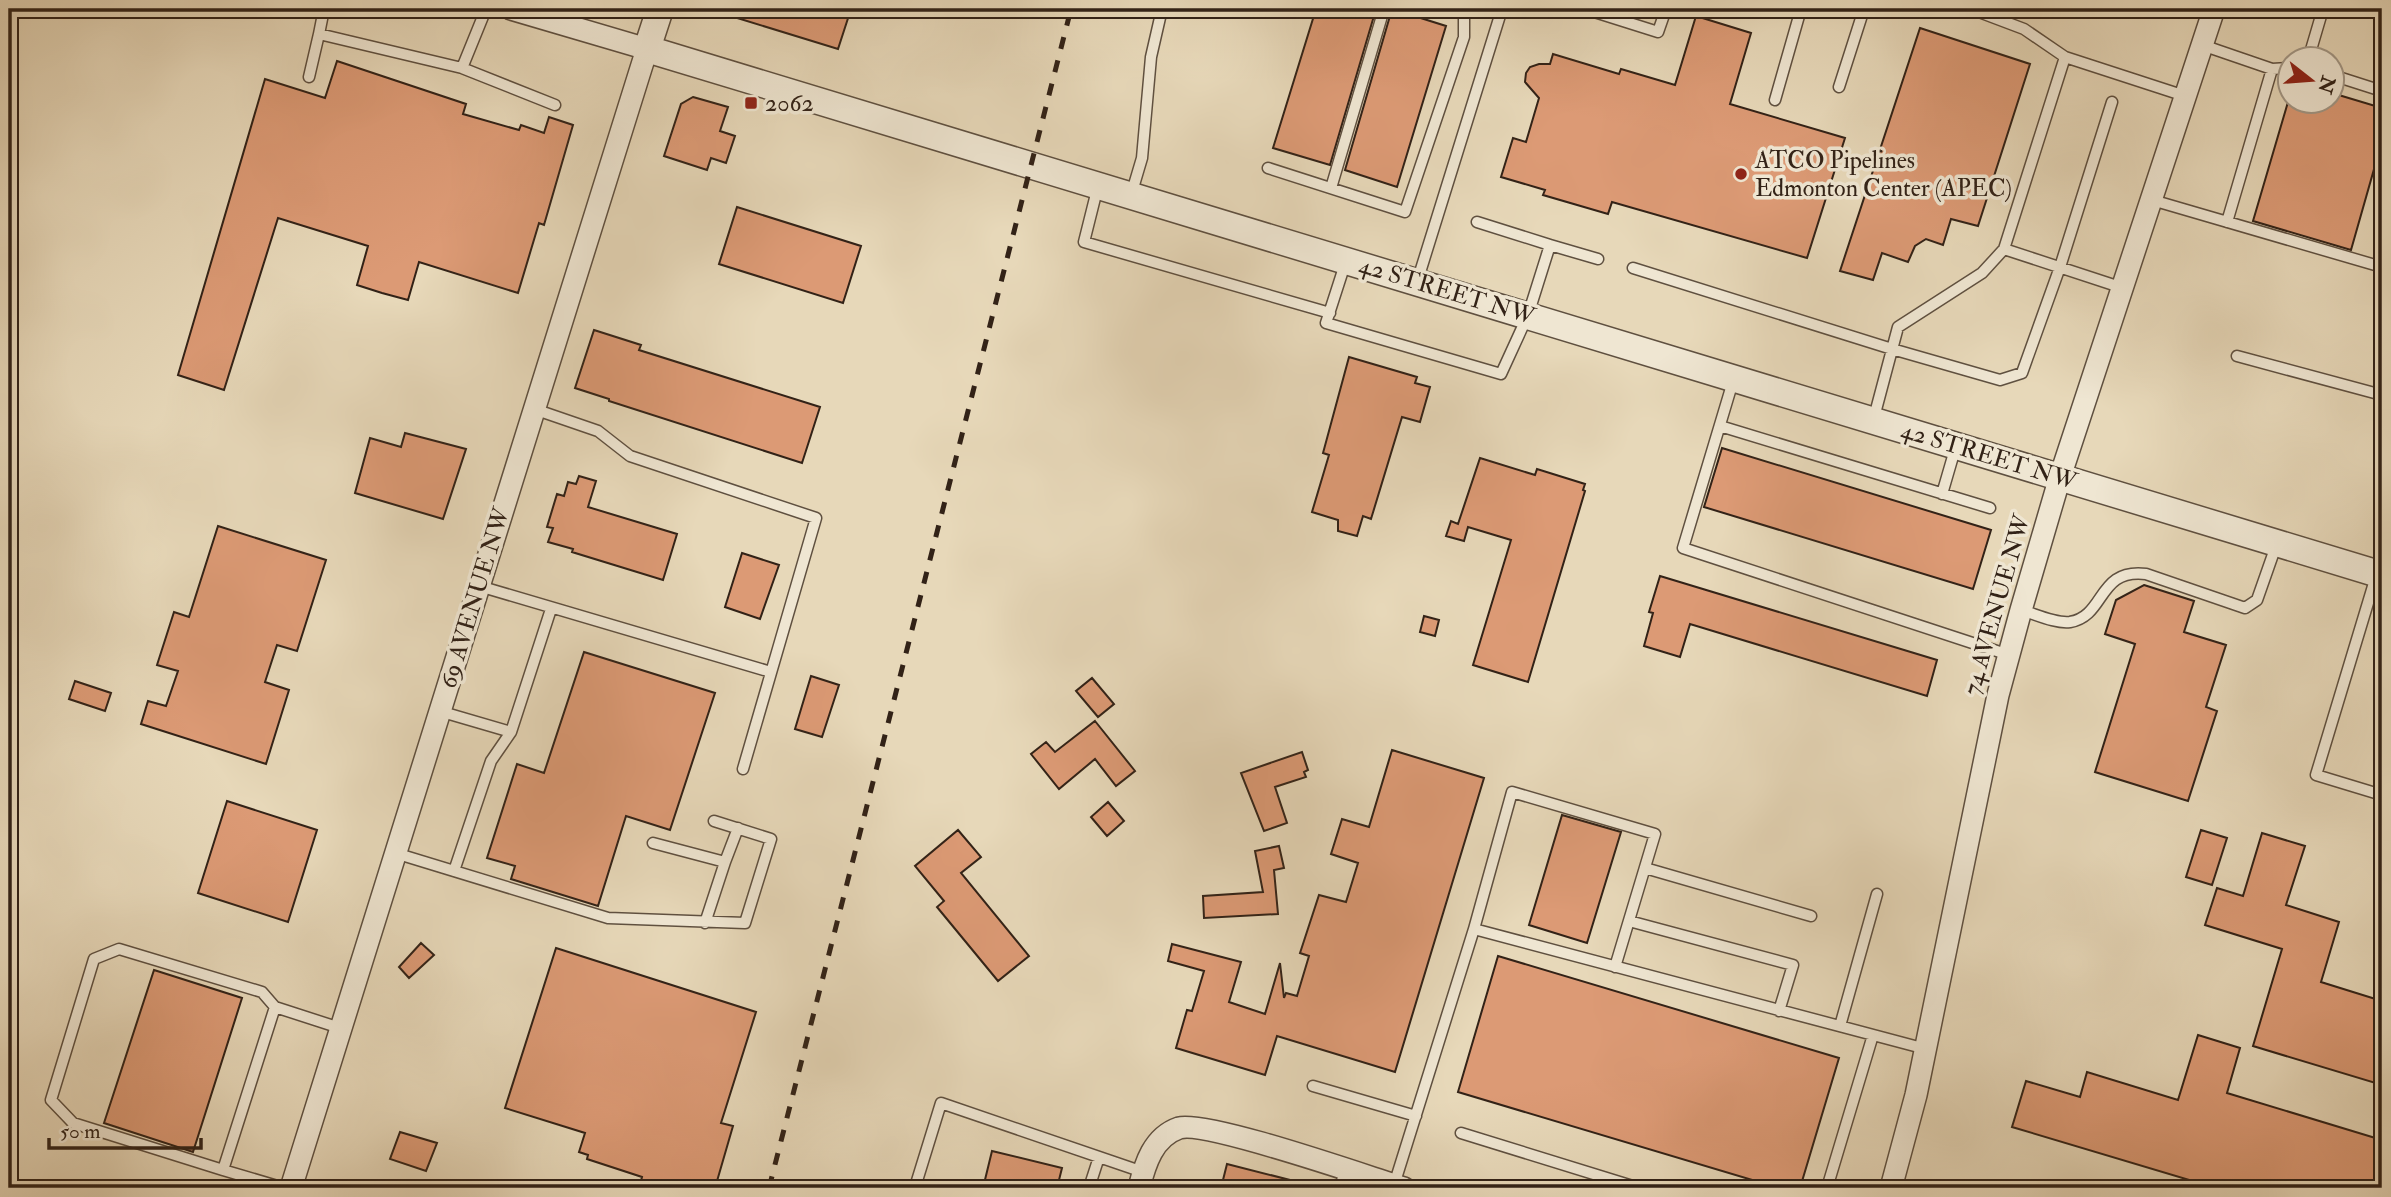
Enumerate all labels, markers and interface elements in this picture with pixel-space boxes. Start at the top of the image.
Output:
north arrow [2276,46,2346,116]
text: N [2312,72,2341,97]
place label: 2062 [765,88,814,119]
marker: 2062 [743,95,759,111]
place label: ATCO Pipelines Edmonton Center (APEC) [1754,145,2012,204]
marker: ATCO Pipelines Edmonton Center (APEC) [1733,166,1749,182]
street label: 42 STREET NW [1356,250,1540,333]
street label: 42 STREET NW [1898,415,2082,498]
street label: 69 AVENUE NW [433,502,518,692]
street label: 74 AVENUE NW [1956,510,2038,699]
scale bar [49,1106,201,1150]
text: 50 m [60,1118,101,1145]

